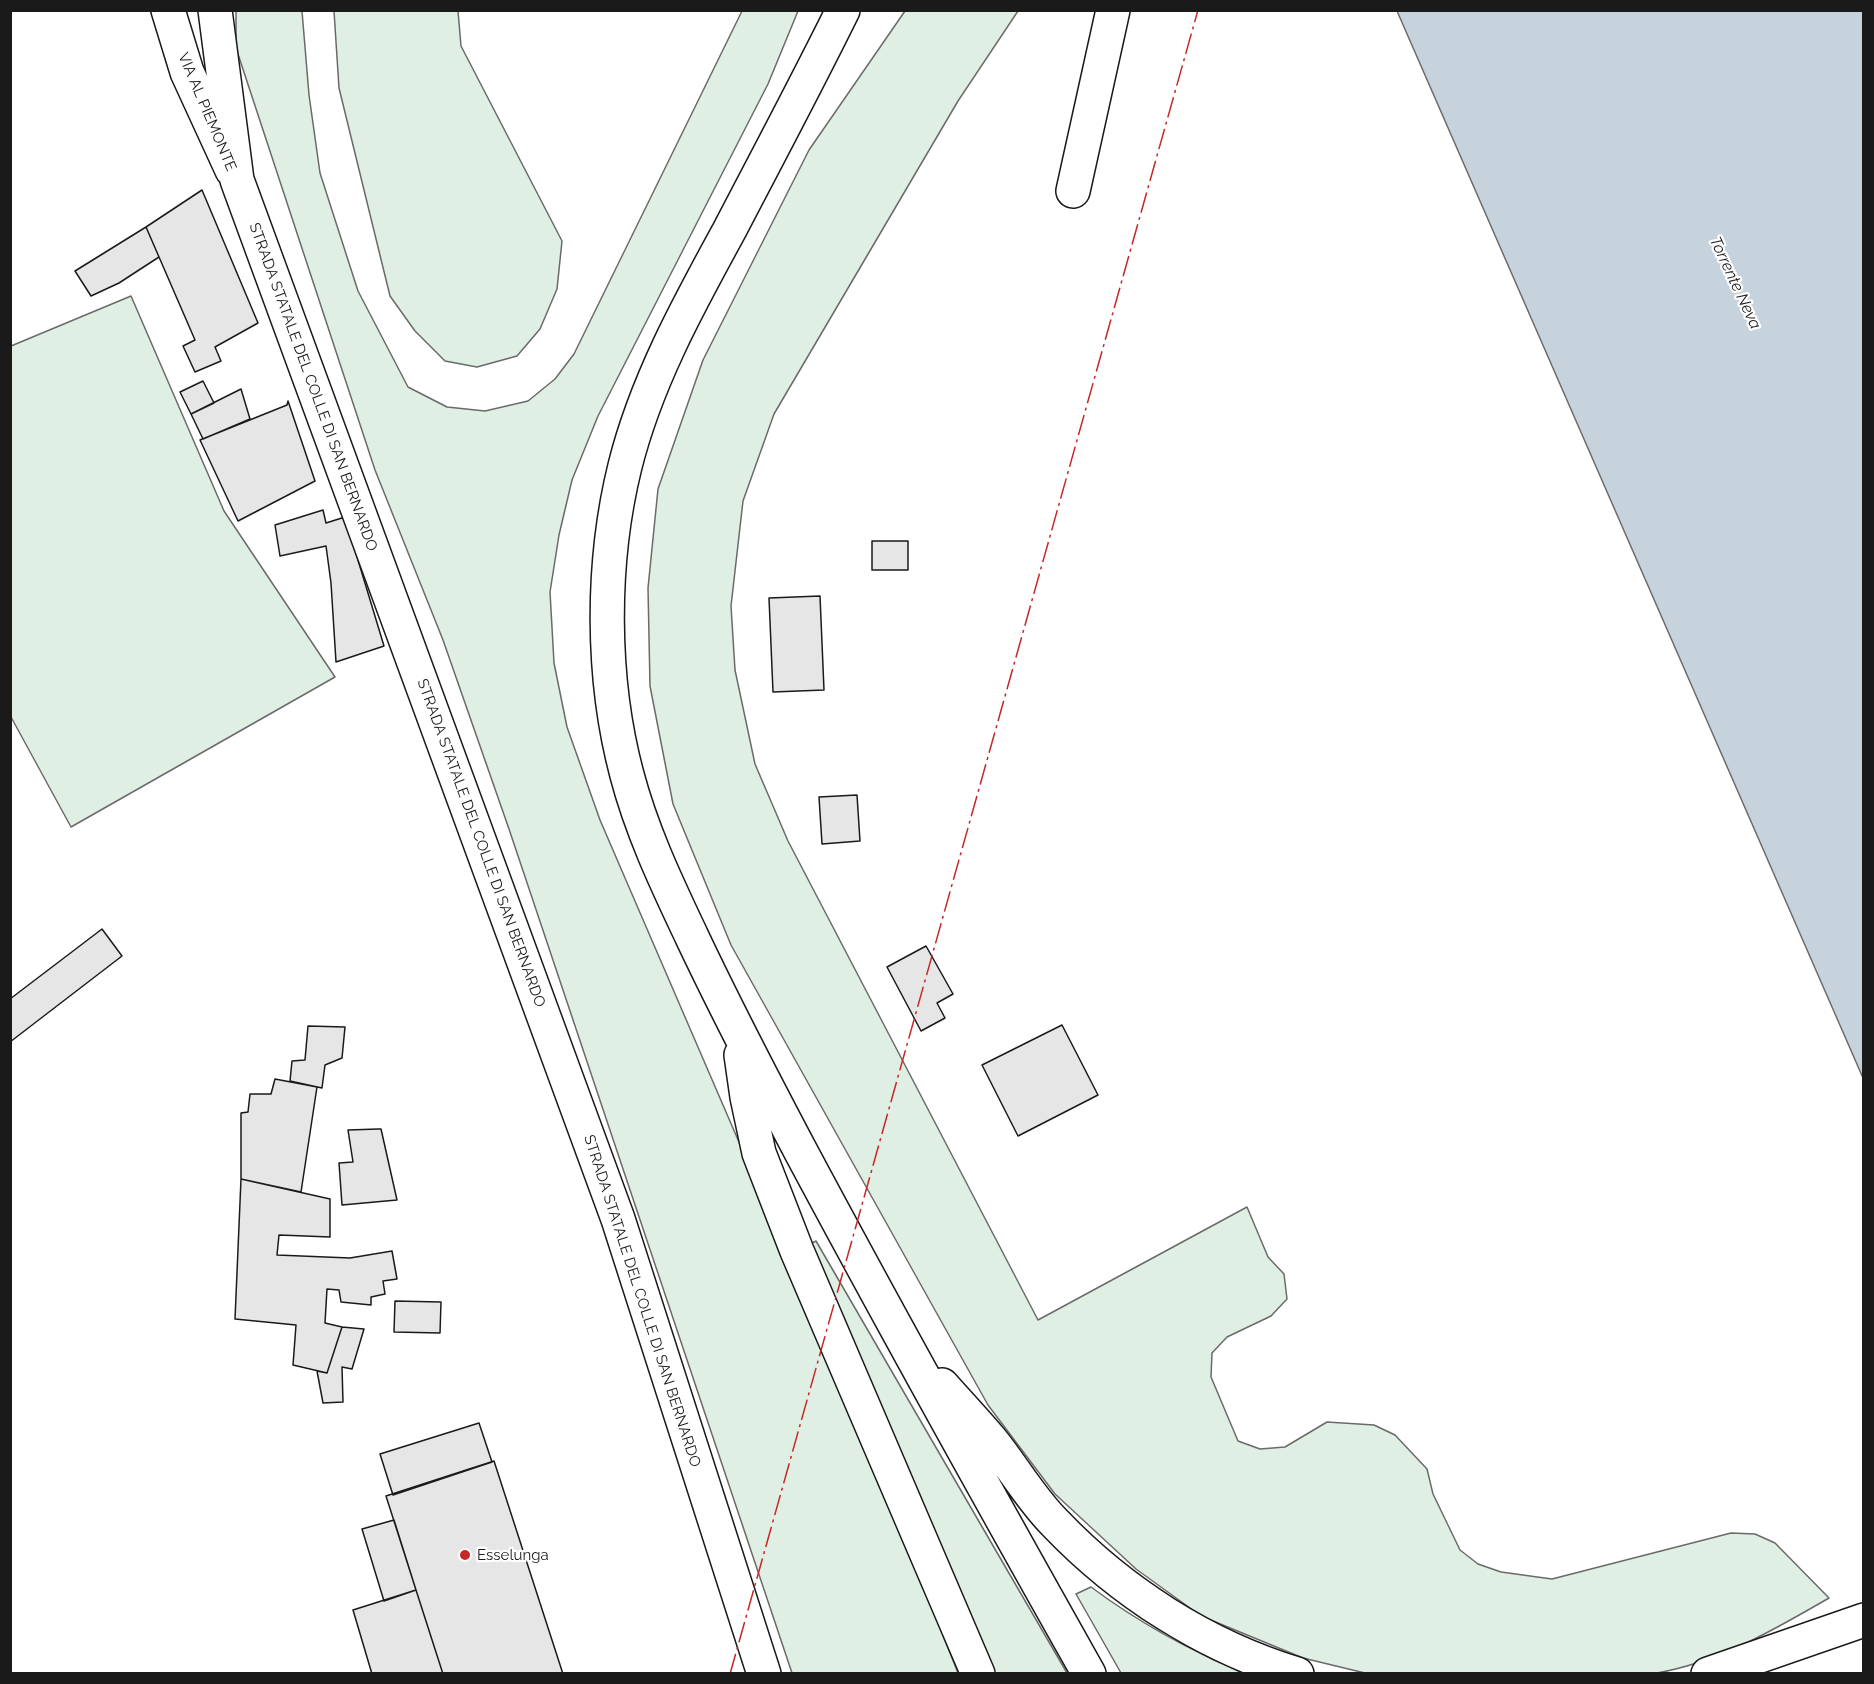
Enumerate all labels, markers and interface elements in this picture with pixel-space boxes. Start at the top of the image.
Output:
street label: VIA AL PIEMONTE [174,50,240,174]
street label: STRADA STATALE DEL COLLE DI SAN BERNARDO [245,220,381,554]
water label: Torrente Neva [1705,234,1765,332]
street label: STRADA STATALE DEL COLLE DI SAN BERNARDO [413,676,549,1010]
street label: STRADA STATALE DEL COLLE DI SAN BERNARDO [580,1133,704,1469]
place label: Esselunga [477,1546,549,1564]
marker: Esselunga [458,1548,472,1562]

